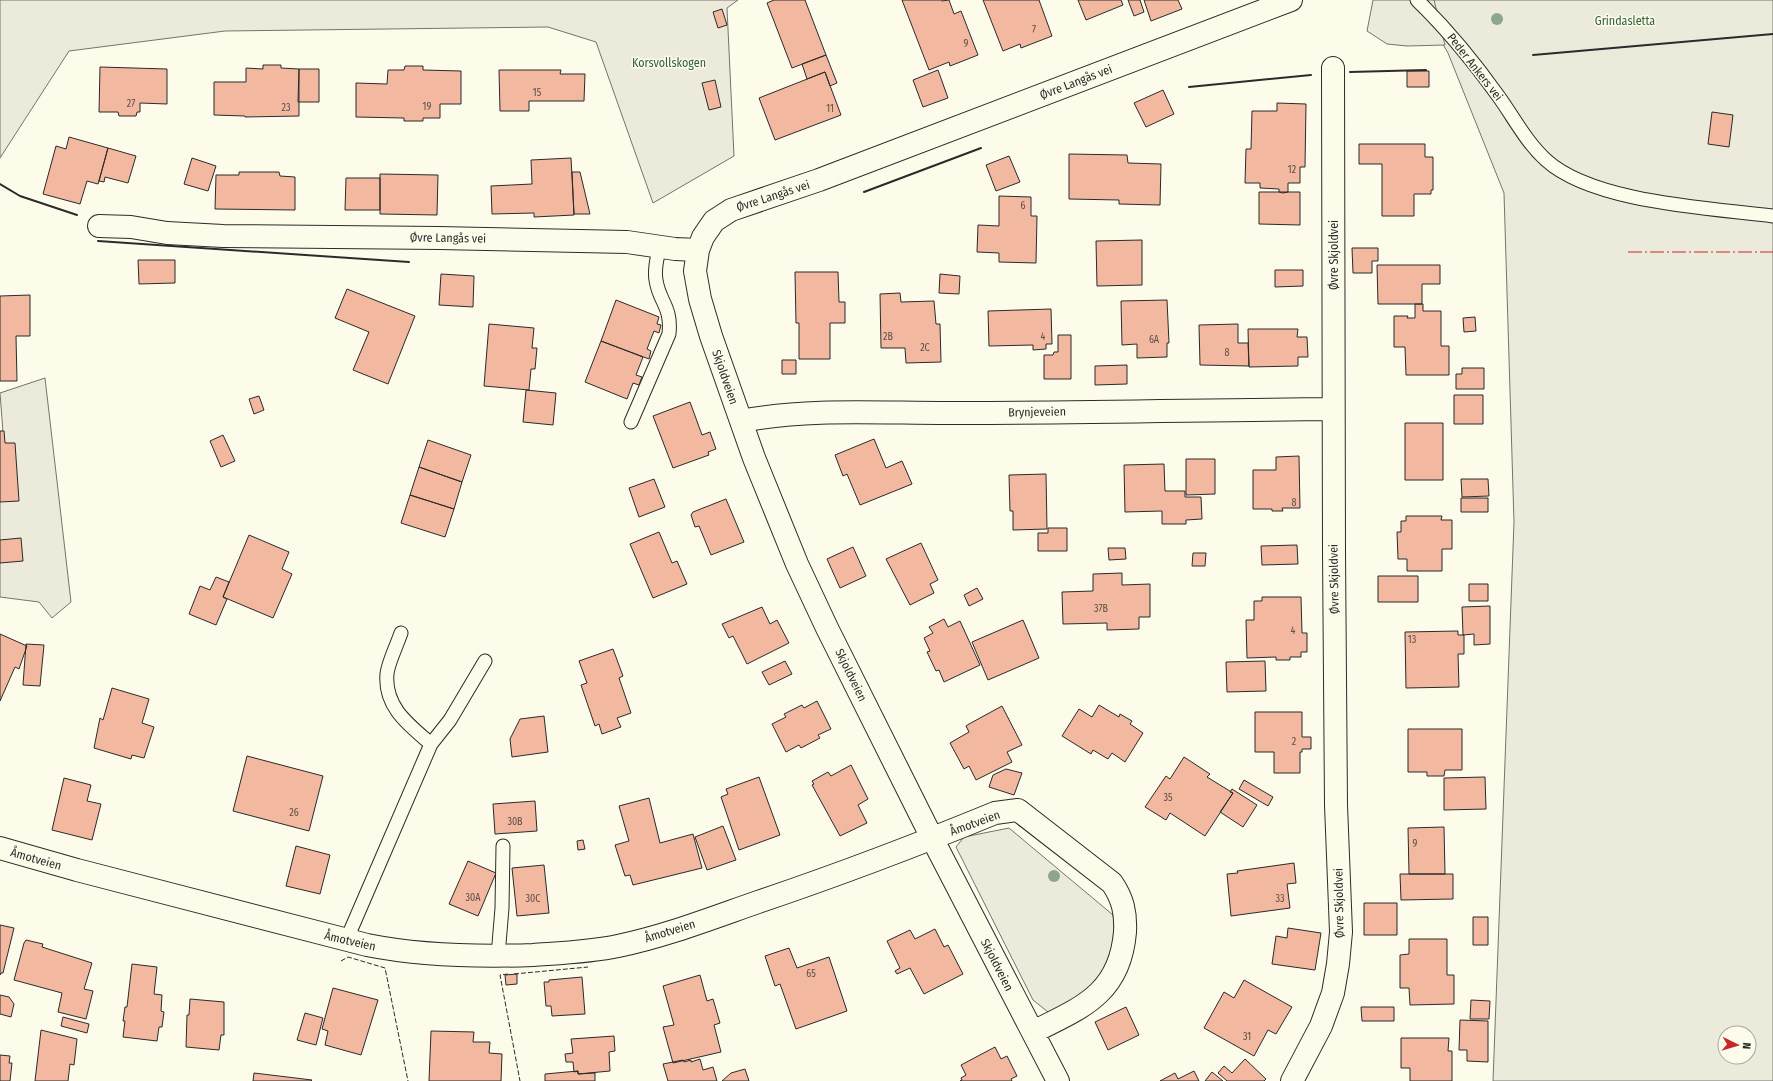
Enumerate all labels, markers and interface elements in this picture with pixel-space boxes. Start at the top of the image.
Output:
park label: Grindasletta [1595,14,1655,28]
house number: 7 [1032,24,1036,36]
street label: Peder Ankers vei [1444,31,1506,103]
house number: 9 [964,38,969,50]
park label: Korsvollskogen [632,56,706,70]
street label: Øvre Langås vei [1038,62,1114,102]
house number: 15 [533,87,542,99]
house number: 27 [127,98,135,110]
house number: 19 [423,101,432,113]
house number: 23 [282,102,291,114]
house number: 11 [826,103,834,115]
house number: 12 [1288,164,1297,176]
street label: Øvre Langås vei [735,178,811,214]
house number: 6 [1021,200,1026,212]
street label: Øvre Skjoldvei [1327,220,1341,290]
street label: Øvre Langås vei [410,230,486,246]
house number: 2B [883,331,893,343]
house number: 4 [1041,331,1046,343]
house number: 6A [1149,334,1160,346]
house number: 2C [920,342,930,354]
house number: 8 [1225,347,1230,359]
street label: Skjoldveien [709,348,741,406]
street label: Brynjeveien [1008,404,1066,420]
house number: 8 [1292,497,1297,509]
street label: Øvre Skjoldvei [1326,544,1342,614]
house number: 37B [1094,603,1109,615]
house number: 4 [1291,625,1296,637]
house number: 13 [1408,634,1417,646]
street label: Skjoldveien [832,646,870,704]
house number: 2 [1292,736,1297,748]
house number: 35 [1163,792,1173,804]
street label: Åmotveien [947,806,1002,839]
house number: 26 [289,807,299,819]
house number: 30B [507,816,523,828]
house number: 9 [1413,838,1418,850]
street label: Åmotveien [9,843,64,873]
street label: Øvre Skjoldvei [1331,868,1347,938]
house number: 30A [466,892,481,904]
house number: 30C [526,893,540,905]
house number: 33 [1275,893,1285,905]
street label: Åmotveien [642,915,697,945]
street label: Åmotveien [323,926,377,954]
street label: Skjoldveien [978,936,1016,994]
house number: 65 [806,968,816,980]
north arrow [1717,1025,1757,1065]
house number: 31 [1243,1031,1251,1043]
text: N [1740,1042,1753,1050]

